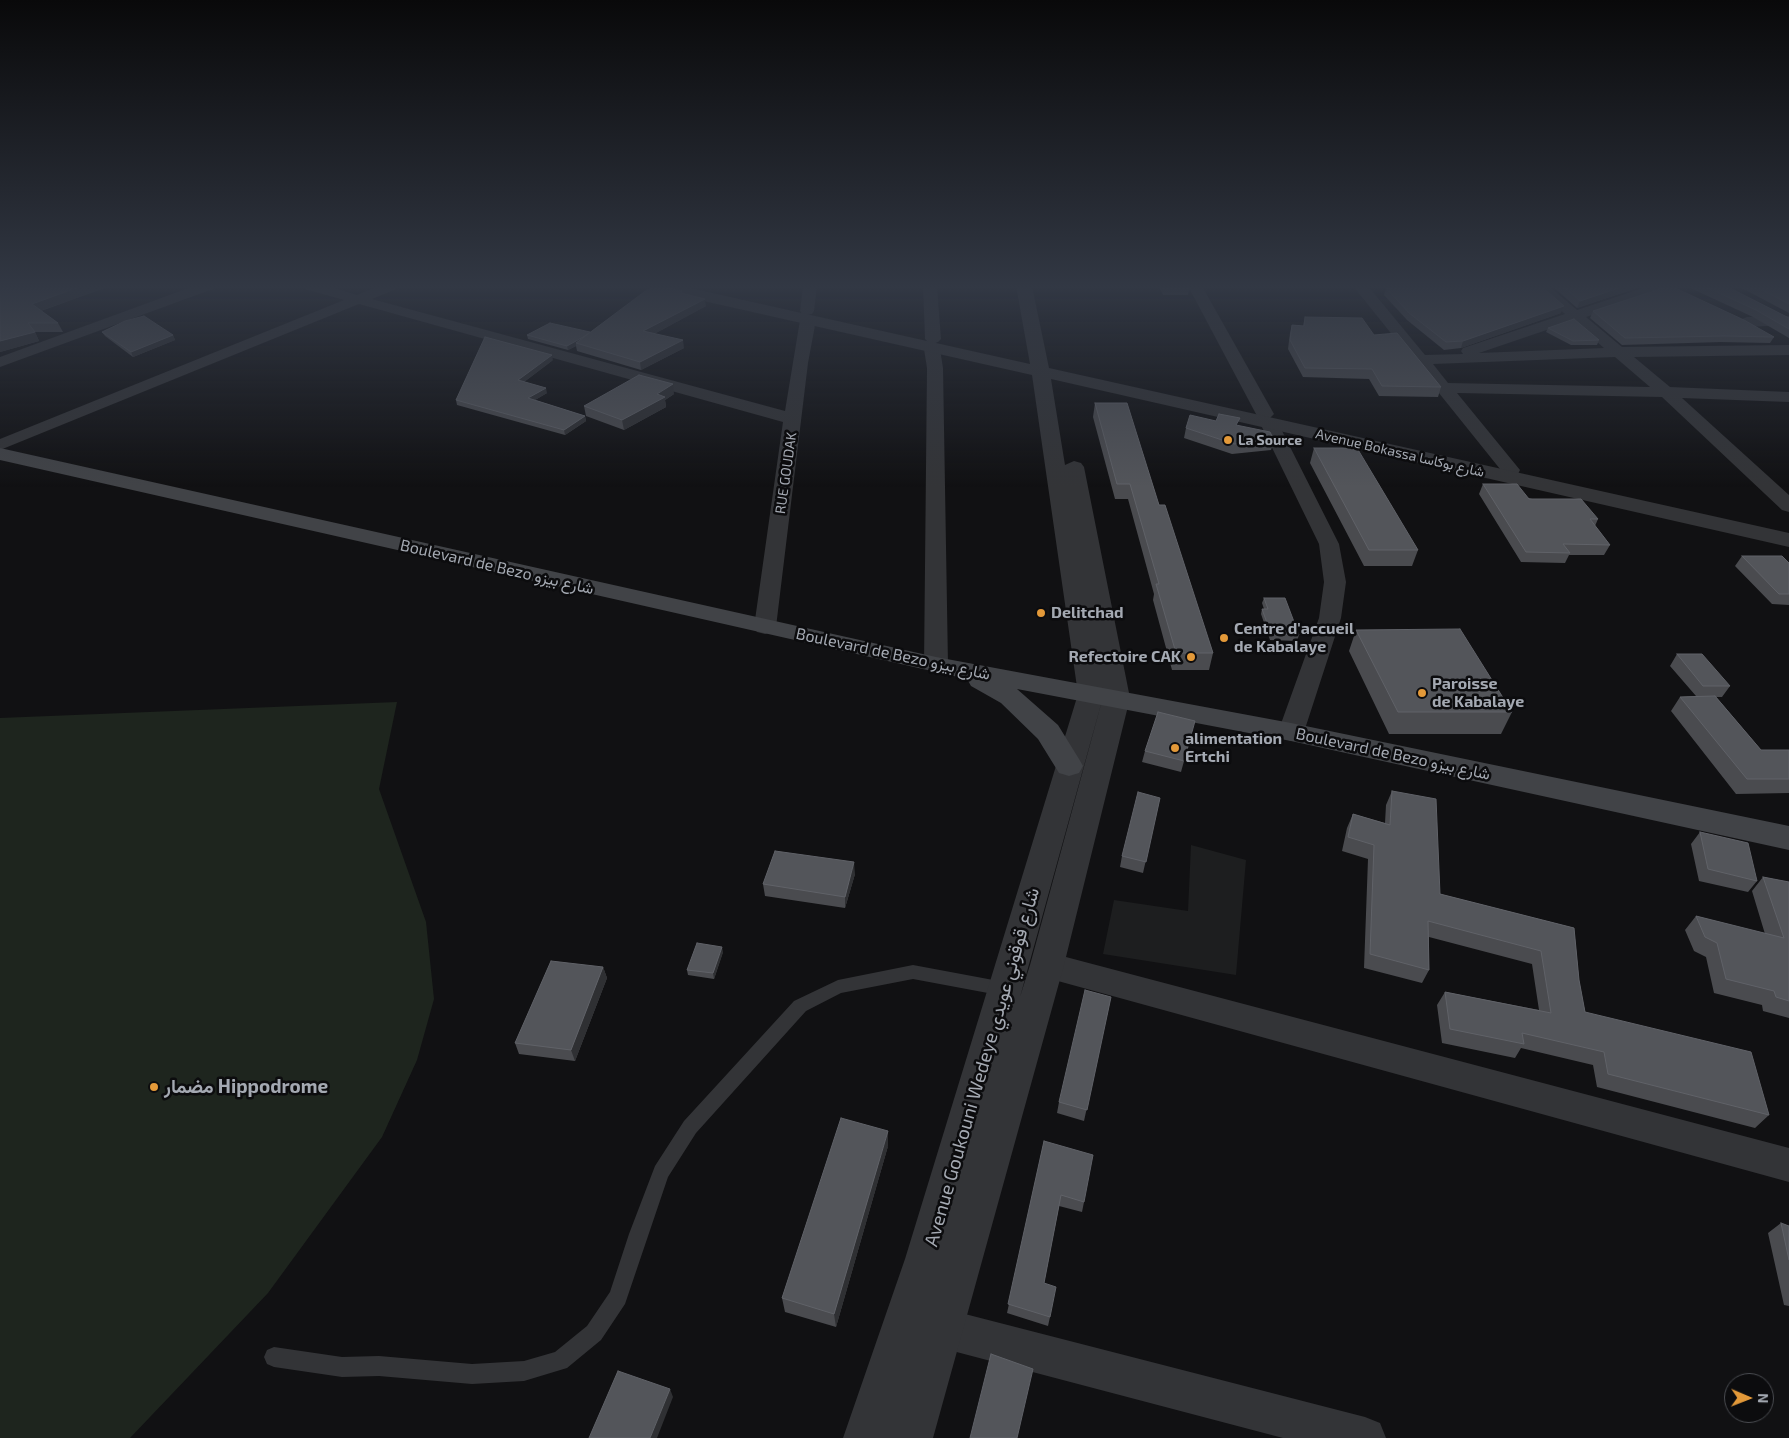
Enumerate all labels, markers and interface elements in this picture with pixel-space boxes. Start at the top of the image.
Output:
street label: Avenue Bokassa شارع بوكاسا [1314,425,1486,481]
street label: RUE GOUDAK [772,431,800,515]
place label: La Source [1238,432,1302,448]
marker: La Source [1222,434,1234,446]
street label: Boulevard de Bezo شارع بيزو [398,535,596,599]
place label: Delitchad [1051,603,1124,623]
marker: Delitchad [1035,607,1047,619]
place label: Centre d'accueil de Kabalaye [1234,619,1354,657]
street label: Boulevard de Bezo شارع بيزو [794,624,992,684]
marker: Centre d'accueil de Kabalaye [1218,632,1230,644]
place label: Refectoire CAK [1069,647,1181,667]
marker: Refectoire CAK [1185,651,1197,663]
place label: Paroisse de Kabalaye [1432,674,1524,712]
marker: Paroisse de Kabalaye [1416,687,1428,699]
street label: Boulevard de Bezo شارع بيزو [1294,724,1492,784]
place label: alimentation Ertchi [1185,729,1282,767]
marker: alimentation Ertchi [1169,742,1181,754]
street label: Avenue Goukouni Wedeye شارع قوقوني عويدي [920,885,1044,1249]
place label: مضمار Hippodrome [164,1076,328,1098]
marker: مضمار Hippodrome [148,1081,160,1093]
north arrow [1724,1373,1774,1423]
text: N [1755,1393,1772,1403]

